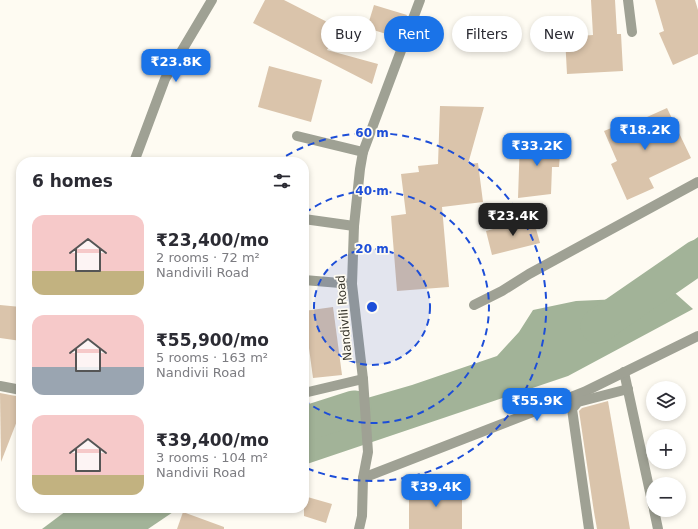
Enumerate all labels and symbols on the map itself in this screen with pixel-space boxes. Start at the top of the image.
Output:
pin: ₹23.8K [143,49,209,83]
pin: ₹18.2K [612,117,678,151]
text: 60 m [355,126,389,140]
pin: ₹33.2K [504,133,570,167]
text: 40 m [355,184,389,198]
pin: ₹23.4K [480,203,546,237]
text: 20 m [355,242,389,256]
street label: Nandivili Road [333,275,355,361]
centre of rings [365,300,379,314]
pin: ₹55.9K [504,388,570,422]
pin: ₹39.4K [403,474,469,508]

